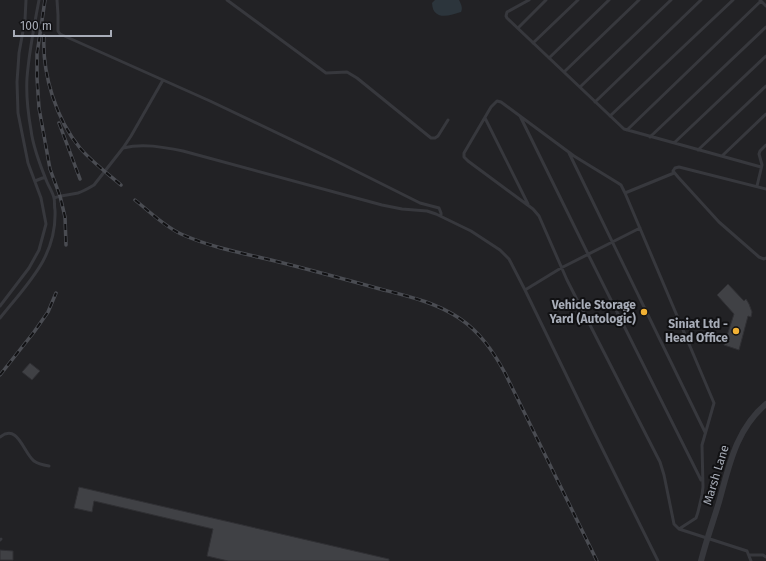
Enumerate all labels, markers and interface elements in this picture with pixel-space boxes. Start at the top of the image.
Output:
scale bar [14,12,111,38]
text: 100 m [20,19,52,33]
place label: Vehicle Storage Yard (Autologic) [548,298,636,326]
marker: Vehicle Storage Yard (Autologic) [639,307,649,317]
place label: Siniat Ltd - Head Office [665,317,728,345]
marker: Siniat Ltd - Head Office [731,326,741,336]
street label: Marsh Lane [700,443,732,507]

